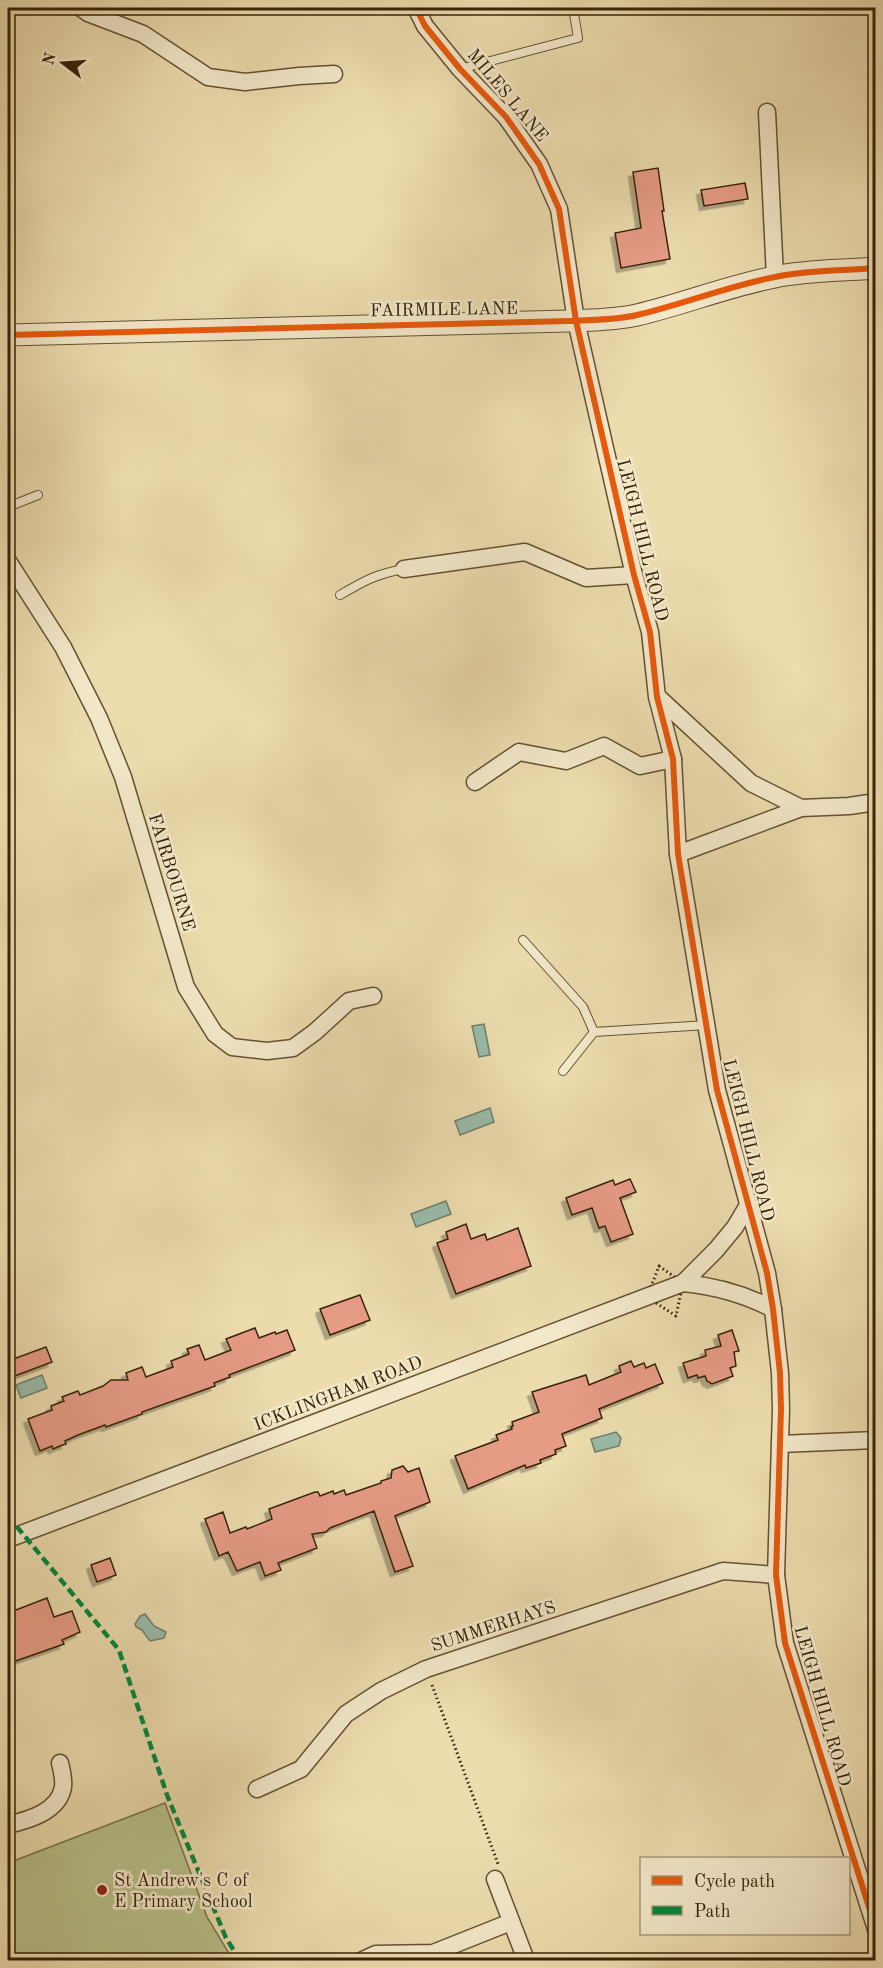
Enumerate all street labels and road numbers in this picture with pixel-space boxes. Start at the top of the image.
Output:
street label: MILES LANE [463,46,551,145]
street label: FAIRMILE LANE [370,300,518,320]
street label: LEIGH HILL ROAD [613,457,671,623]
street label: FAIRBOURNE [145,811,197,933]
street label: LEIGH HILL ROAD [719,1057,777,1223]
street label: ICKLINGHAM ROAD [252,1353,425,1434]
street label: SUMMERHAYS [429,1598,558,1656]
street label: LEIGH HILL ROAD [790,1624,854,1789]

